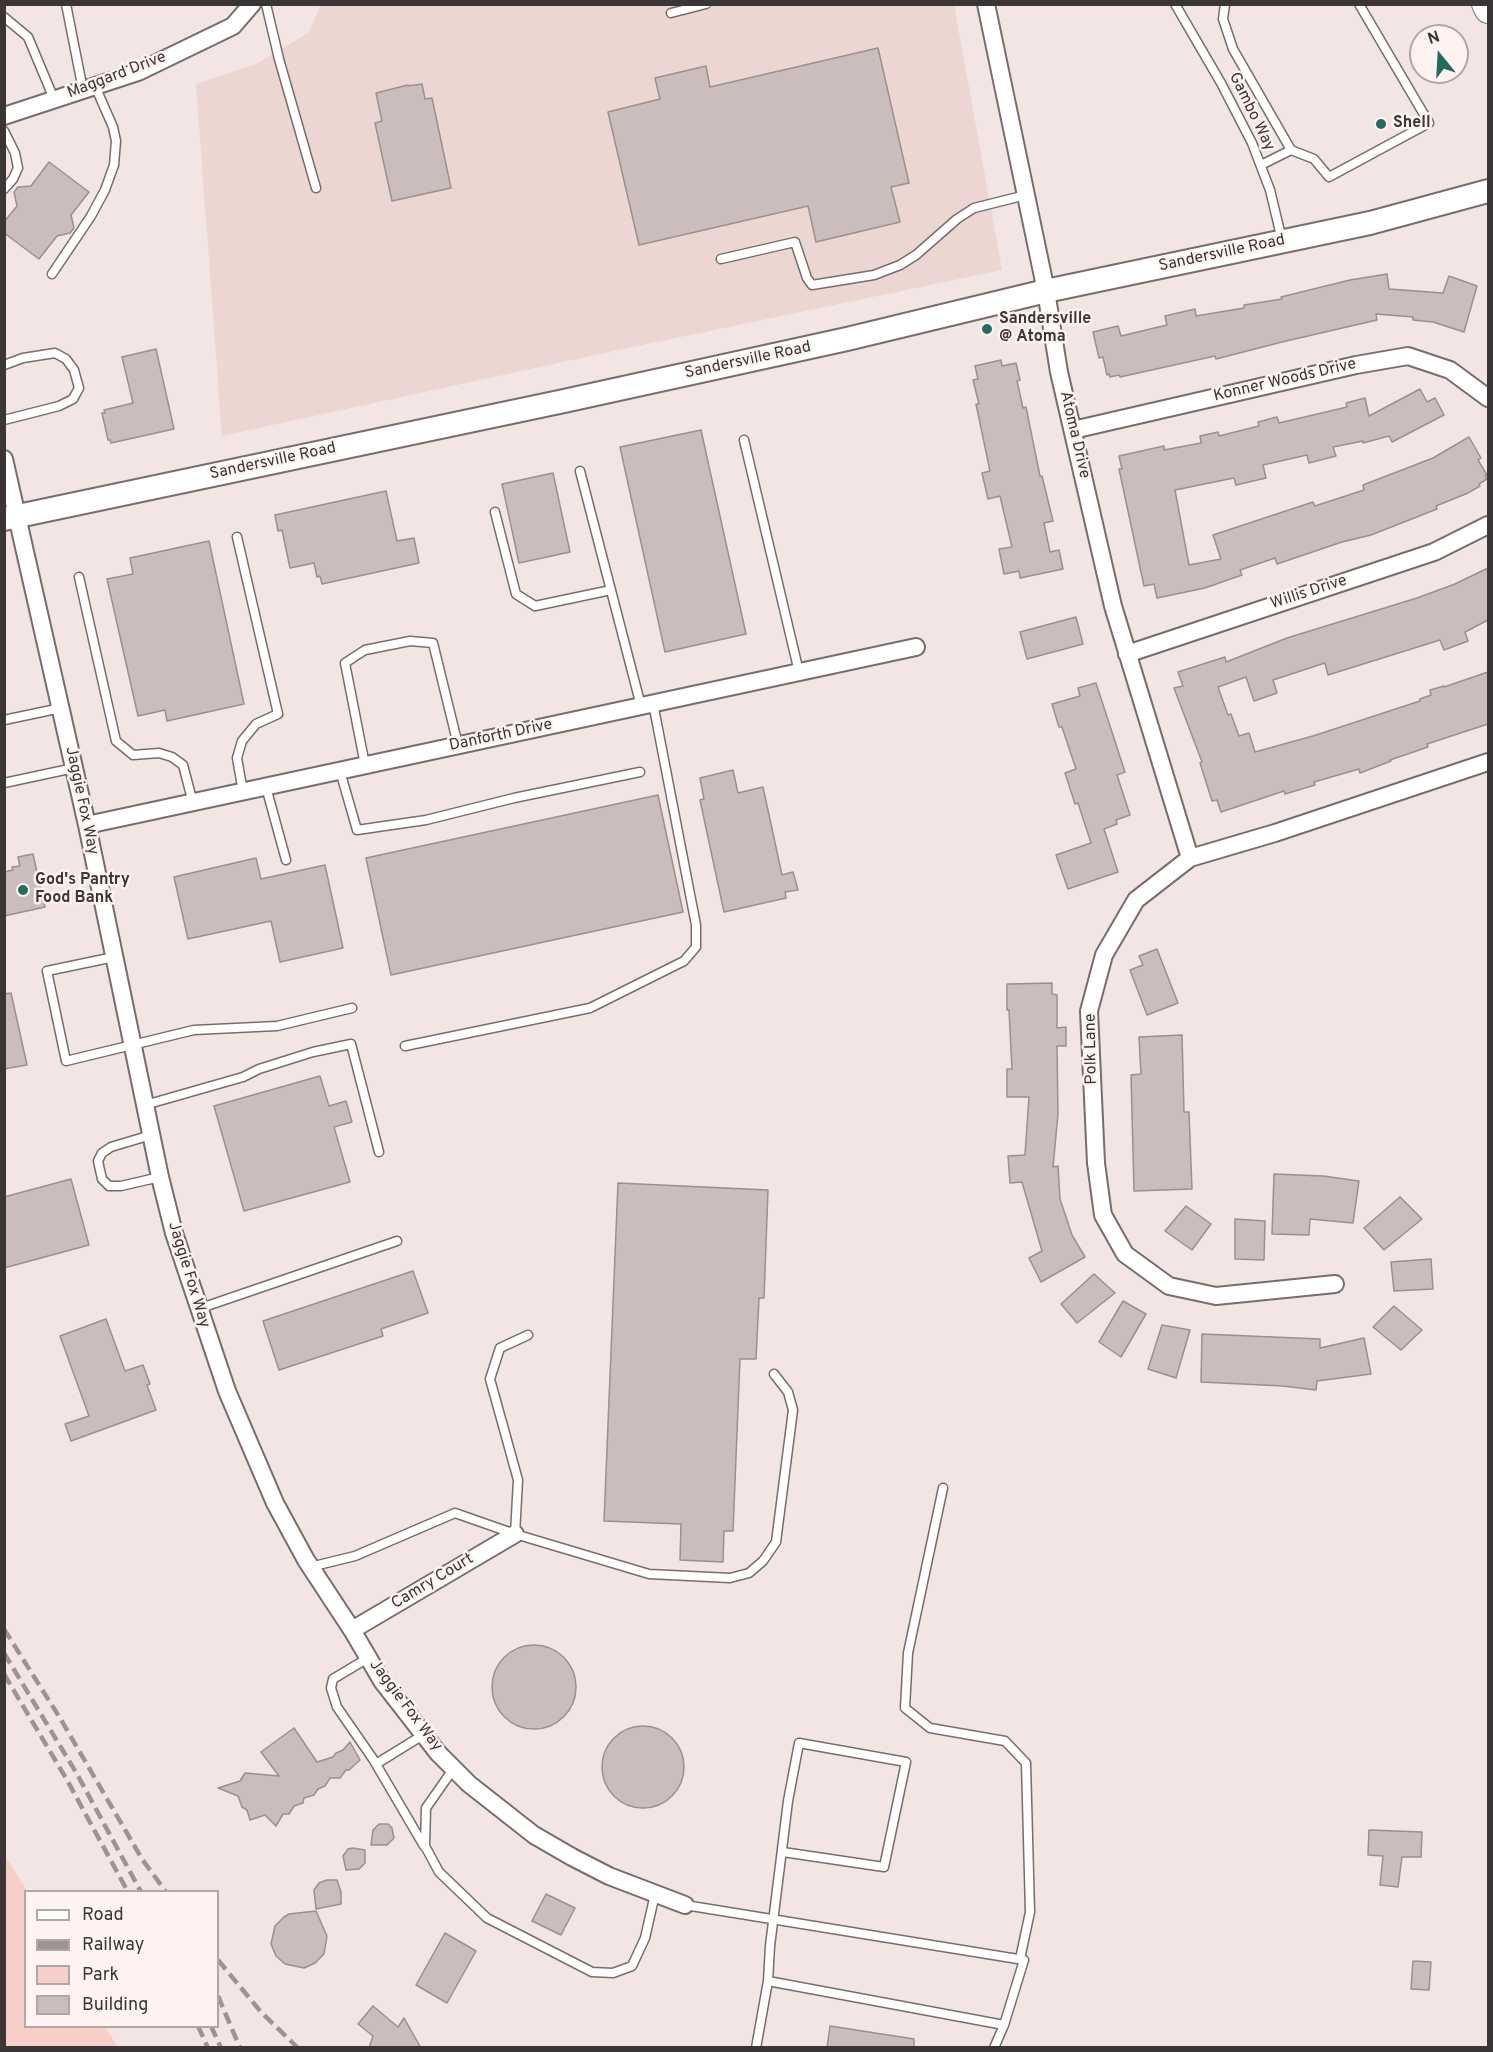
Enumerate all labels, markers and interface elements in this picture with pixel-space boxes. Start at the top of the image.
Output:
north arrow [1409,24,1469,84]
text: N [1425,27,1443,50]
street label: Maggard Drive [65,48,169,104]
street label: Gambo Way [1224,70,1278,154]
place label: Shell [1393,114,1431,134]
marker: Shell [1374,117,1388,131]
street label: Sandersville Road [1157,231,1287,277]
place label: Sandersville @ Atoma [999,310,1091,348]
marker: Sandersville @ Atoma [980,322,994,336]
street label: Sandersville Road [683,338,813,384]
street label: Konner Woods Drive [1212,355,1358,407]
street label: Atoma Drive [1055,389,1093,481]
street label: Sandersville Road [208,439,338,485]
street label: Willis Drive [1268,572,1350,614]
street label: Danforth Drive [448,716,554,756]
street label: Jaggie Fox Way [60,745,102,857]
place label: God's Pantry Food Bank [35,871,130,909]
marker: God's Pantry Food Bank [16,883,30,897]
street label: Polk Lane [1082,1013,1102,1085]
street label: Jaggie Fox Way [163,1220,213,1330]
street label: Camry Court [388,1550,478,1614]
street label: Jaggie Fox Way [364,1656,446,1756]
legend [24,1890,219,2028]
text: Road [82,1904,124,1927]
text: Railway [82,1934,144,1957]
text: Park [82,1964,119,1987]
text: Building [82,1994,148,2017]

